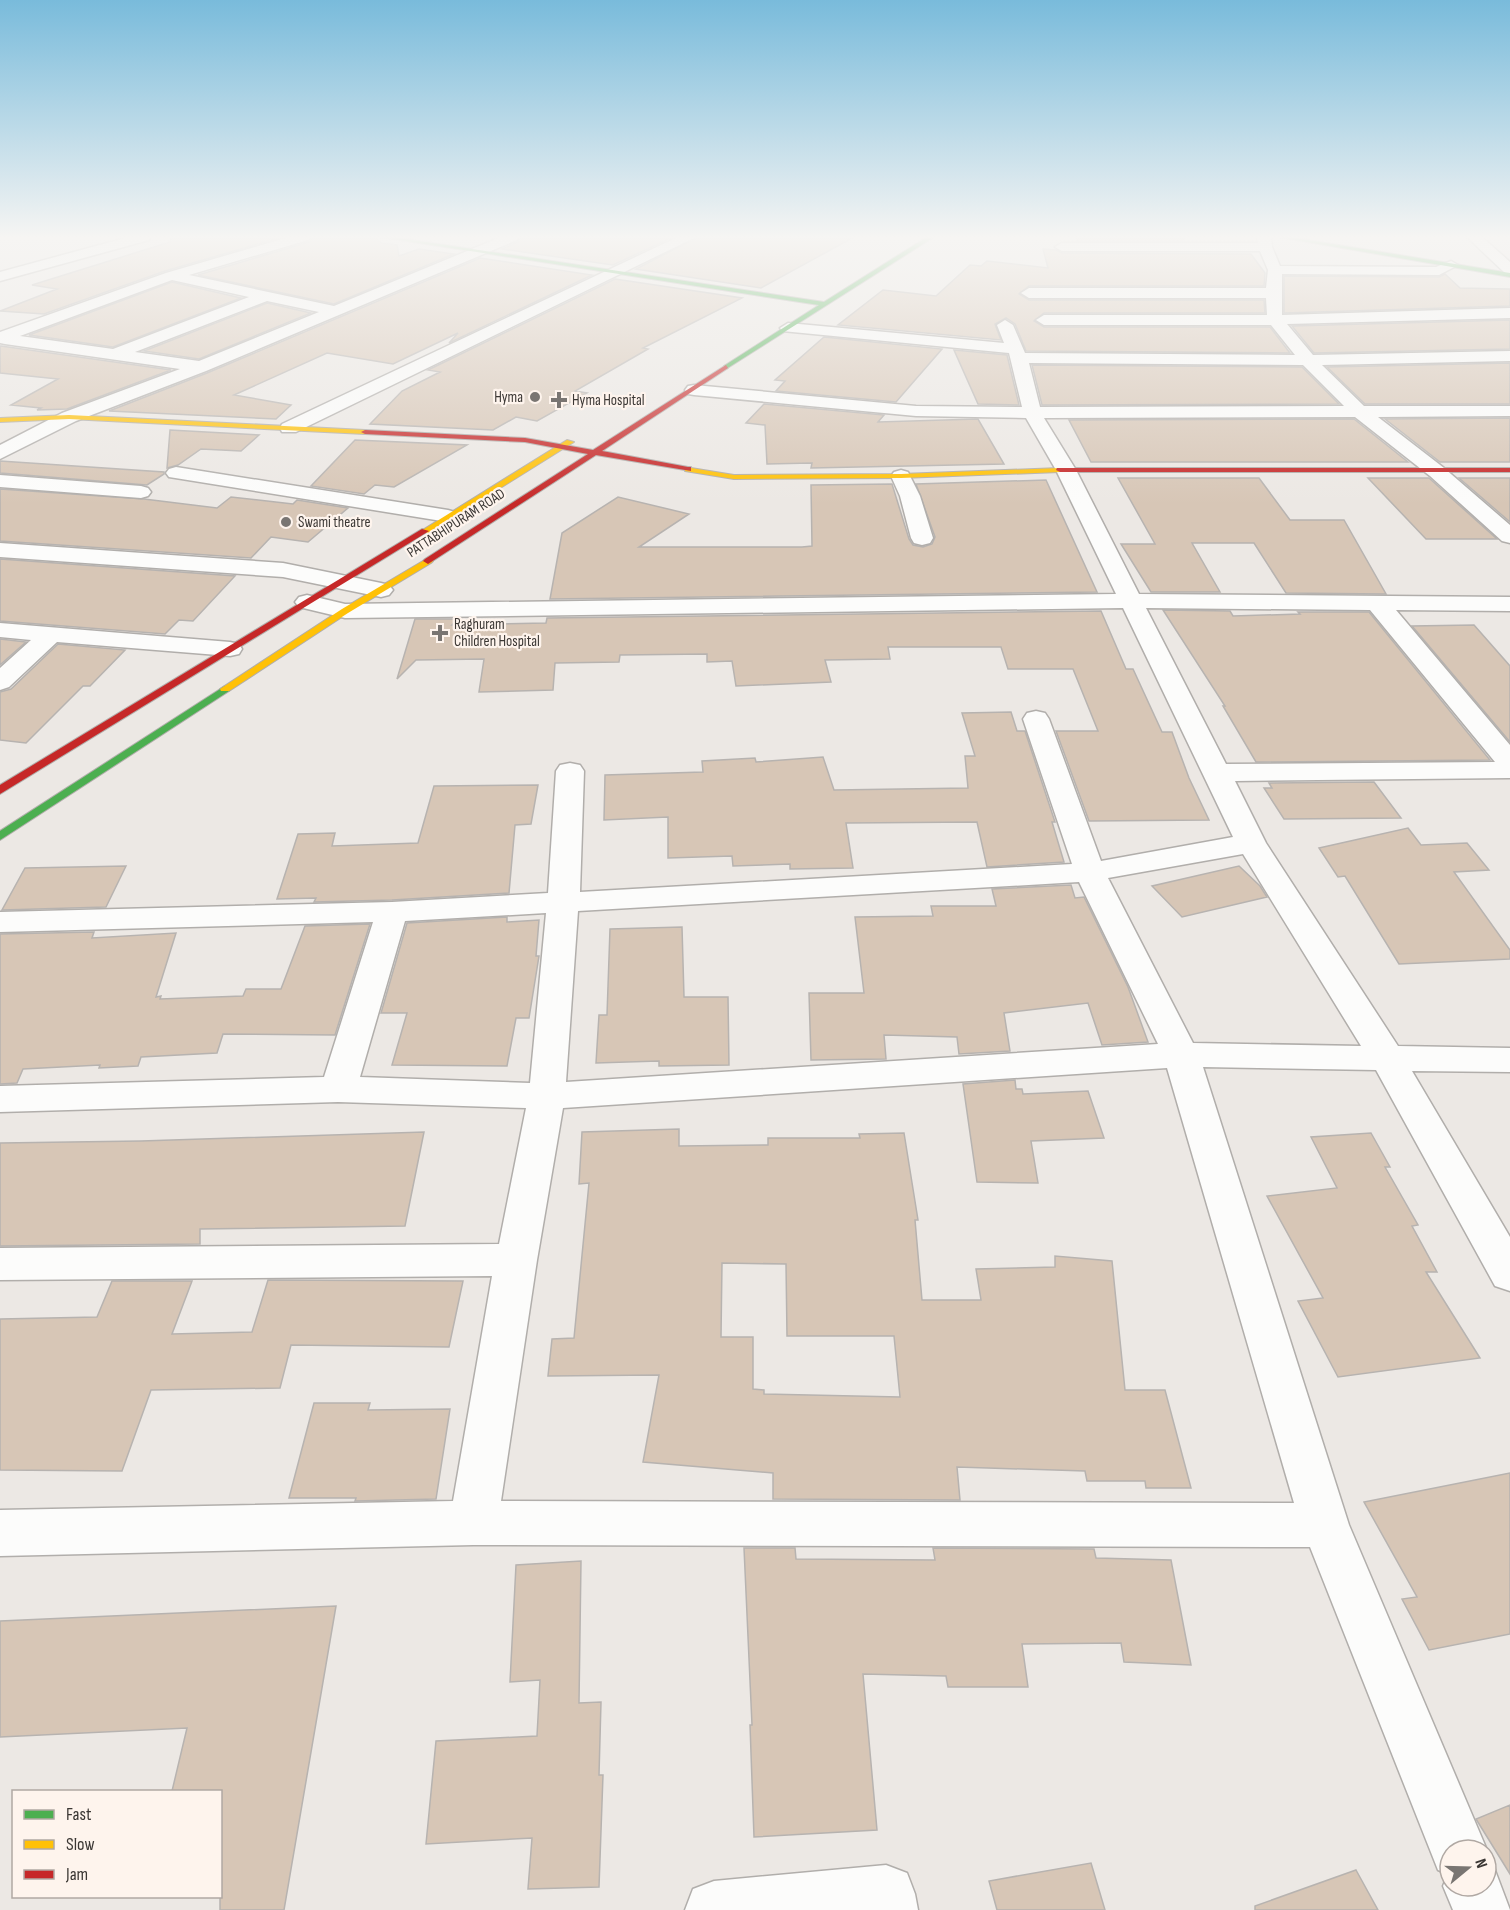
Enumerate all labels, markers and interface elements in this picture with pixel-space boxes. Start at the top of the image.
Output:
place label: Hyma [494,388,523,407]
marker: Hyma [528,390,542,404]
marker: Hyma Hospital [550,391,568,409]
place label: Hyma Hospital [572,391,645,410]
street label: PATTABHIPURAM ROAD [403,484,509,562]
place label: Swami theatre [298,513,371,532]
marker: Swami theatre [279,515,293,529]
place label: Raghuram Children Hospital [454,615,540,651]
marker: Raghuram Children Hospital [431,624,449,642]
legend [12,1790,222,1898]
text: Fast [66,1804,92,1825]
text: Slow [66,1834,95,1855]
north arrow [1438,1838,1498,1898]
text: N [1470,1856,1491,1871]
text: Jam [65,1864,88,1885]

